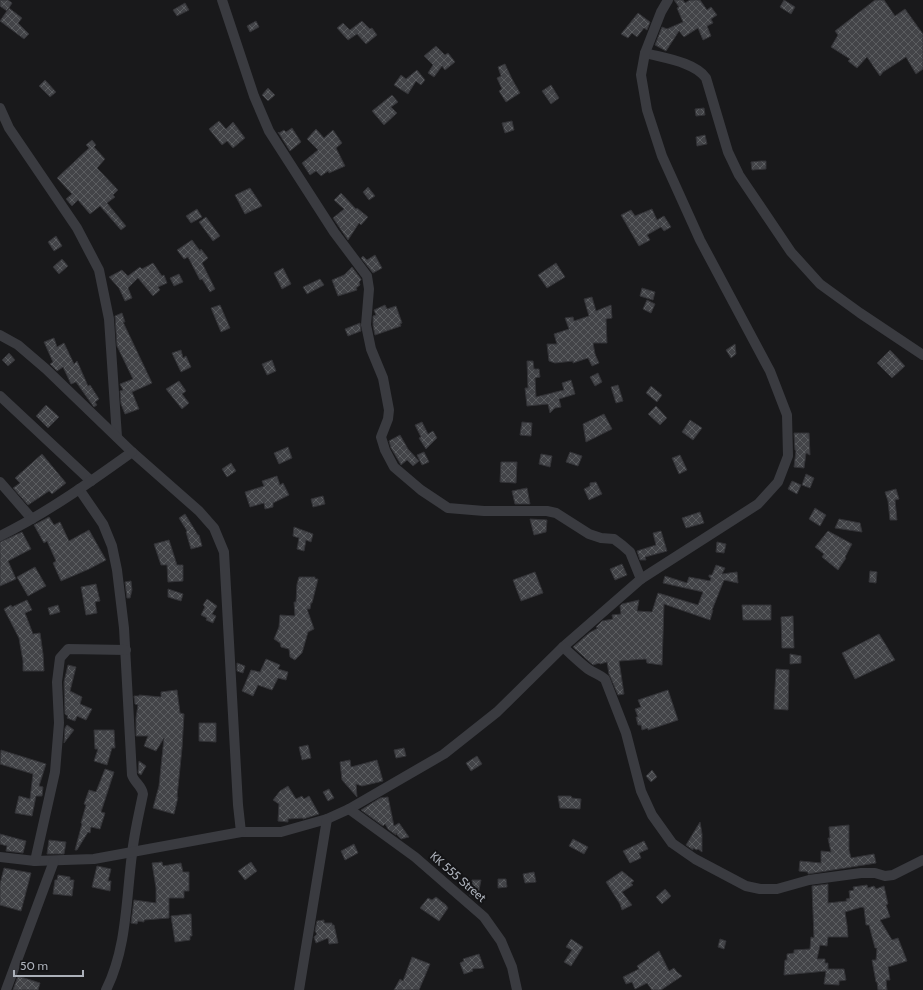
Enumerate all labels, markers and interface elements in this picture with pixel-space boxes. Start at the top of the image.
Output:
street label: KK 555 Street [427,848,489,905]
scale bar [14,952,83,978]
text: 50 m [20,958,48,973]

